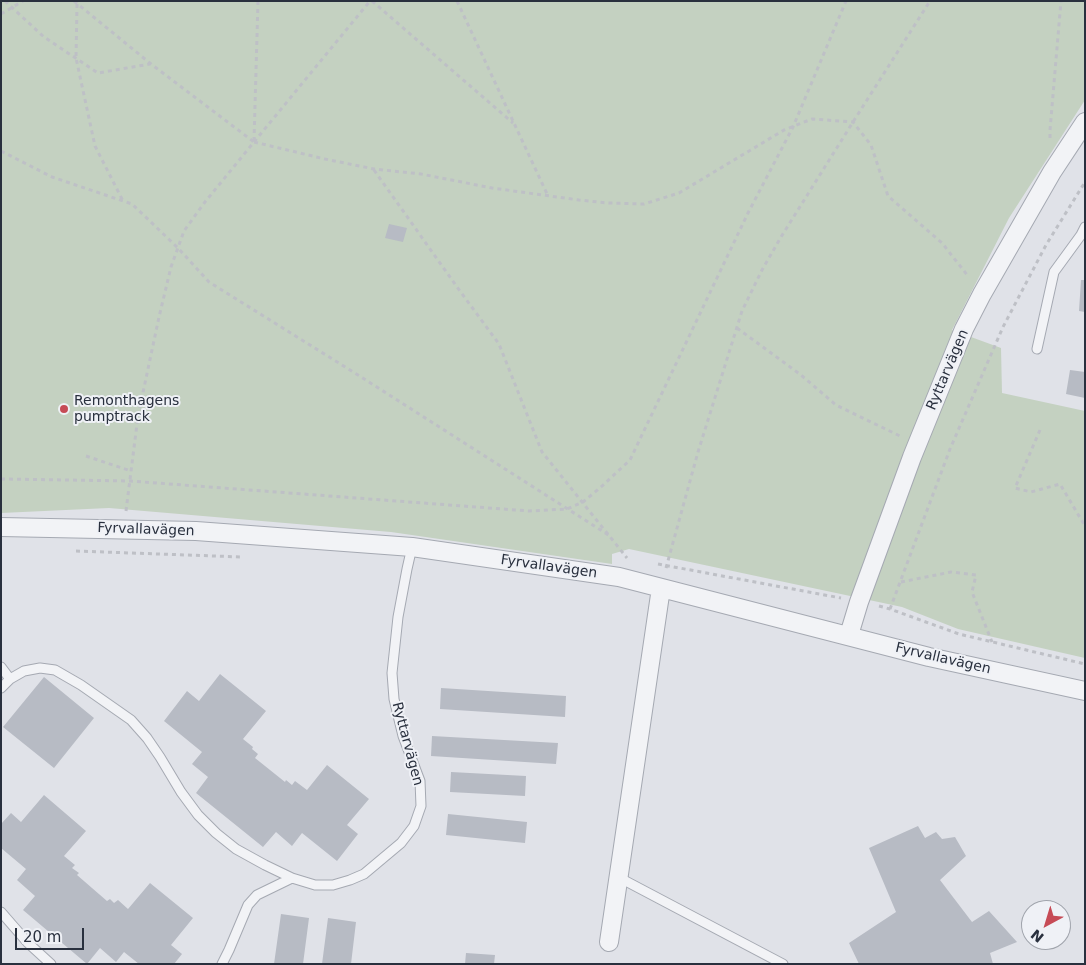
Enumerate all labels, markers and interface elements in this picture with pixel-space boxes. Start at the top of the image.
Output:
street label: Ryttarvägen [924,327,972,413]
place label: Remonthagens pumptrack [74,393,179,426]
marker: Remonthagens pumptrack [58,403,70,415]
street label: Fyrvallavägen [97,520,195,540]
street label: Fyrvallavägen [500,552,598,582]
street label: Fyrvallavägen [894,640,992,678]
street label: Ryttarvägen [388,700,426,788]
north arrow [1021,900,1071,950]
scale bar [18,918,86,950]
text: N [1028,926,1047,946]
text: 20 m [23,928,61,946]

